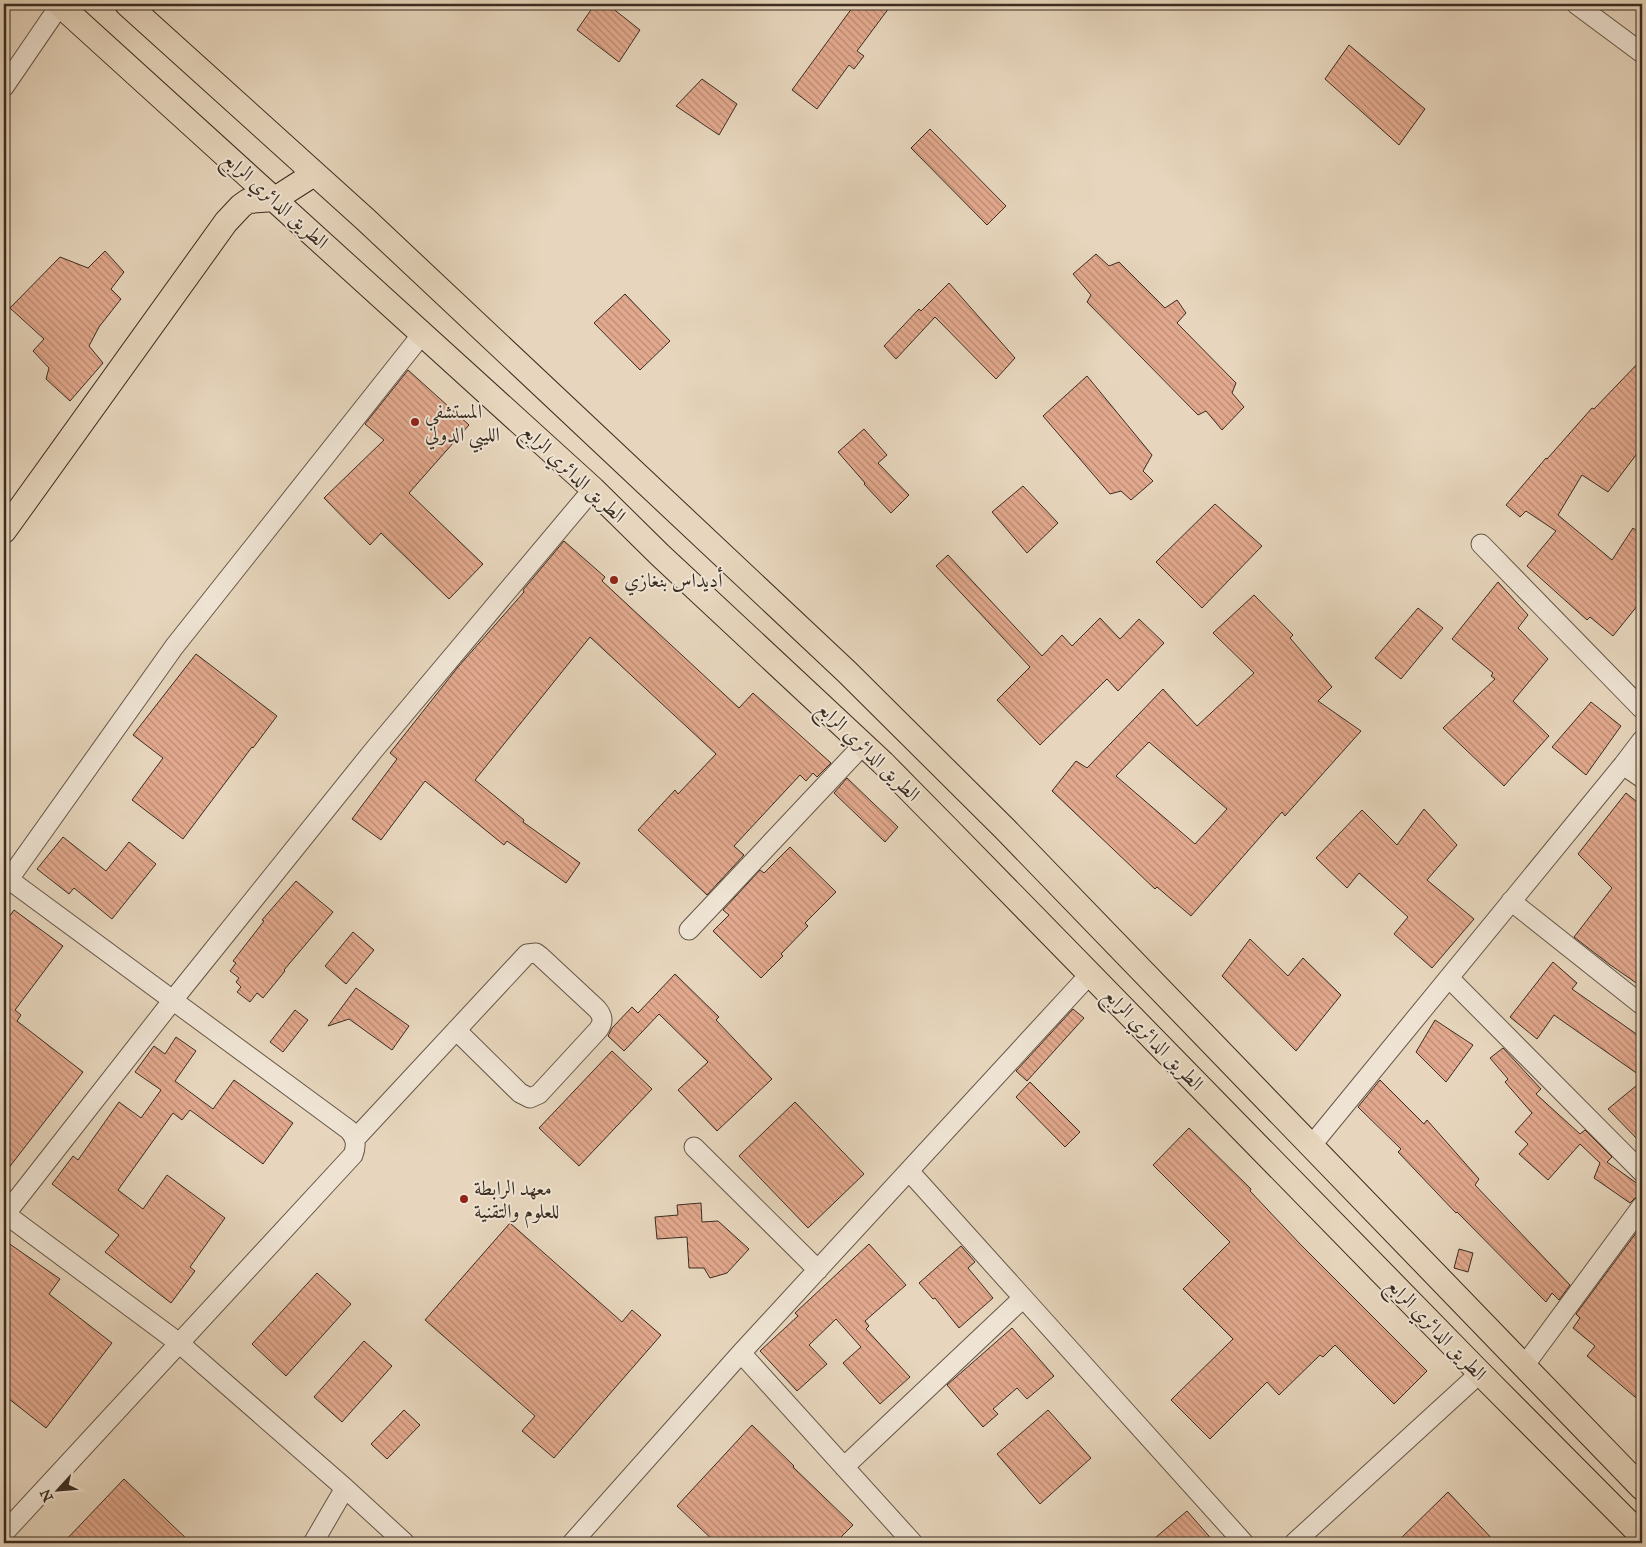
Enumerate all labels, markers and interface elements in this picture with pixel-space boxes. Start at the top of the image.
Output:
street label: الطريق الدائري الرابع [214,146,334,258]
place label: المستشفي الليبي الدولي [425,399,500,453]
marker: المستشفي الليبي الدولي [409,416,421,428]
street label: الطريق الدائري الرابع [513,419,631,532]
place label: أديداس بنغازي [624,566,723,596]
marker: أديداس بنغازي [608,574,620,586]
street label: الطريق الدائري الرابع [808,696,925,810]
street label: الطريق الدائري الرابع [1095,983,1209,1100]
place label: معهد الرابطة للعلوم والتقنية [474,1176,559,1229]
marker: معهد الرابطة للعلوم والتقنية [458,1193,470,1205]
street label: الطريق الدائري الرابع [1378,1273,1492,1390]
north arrow [32,1464,82,1514]
text: N [36,1486,57,1505]

